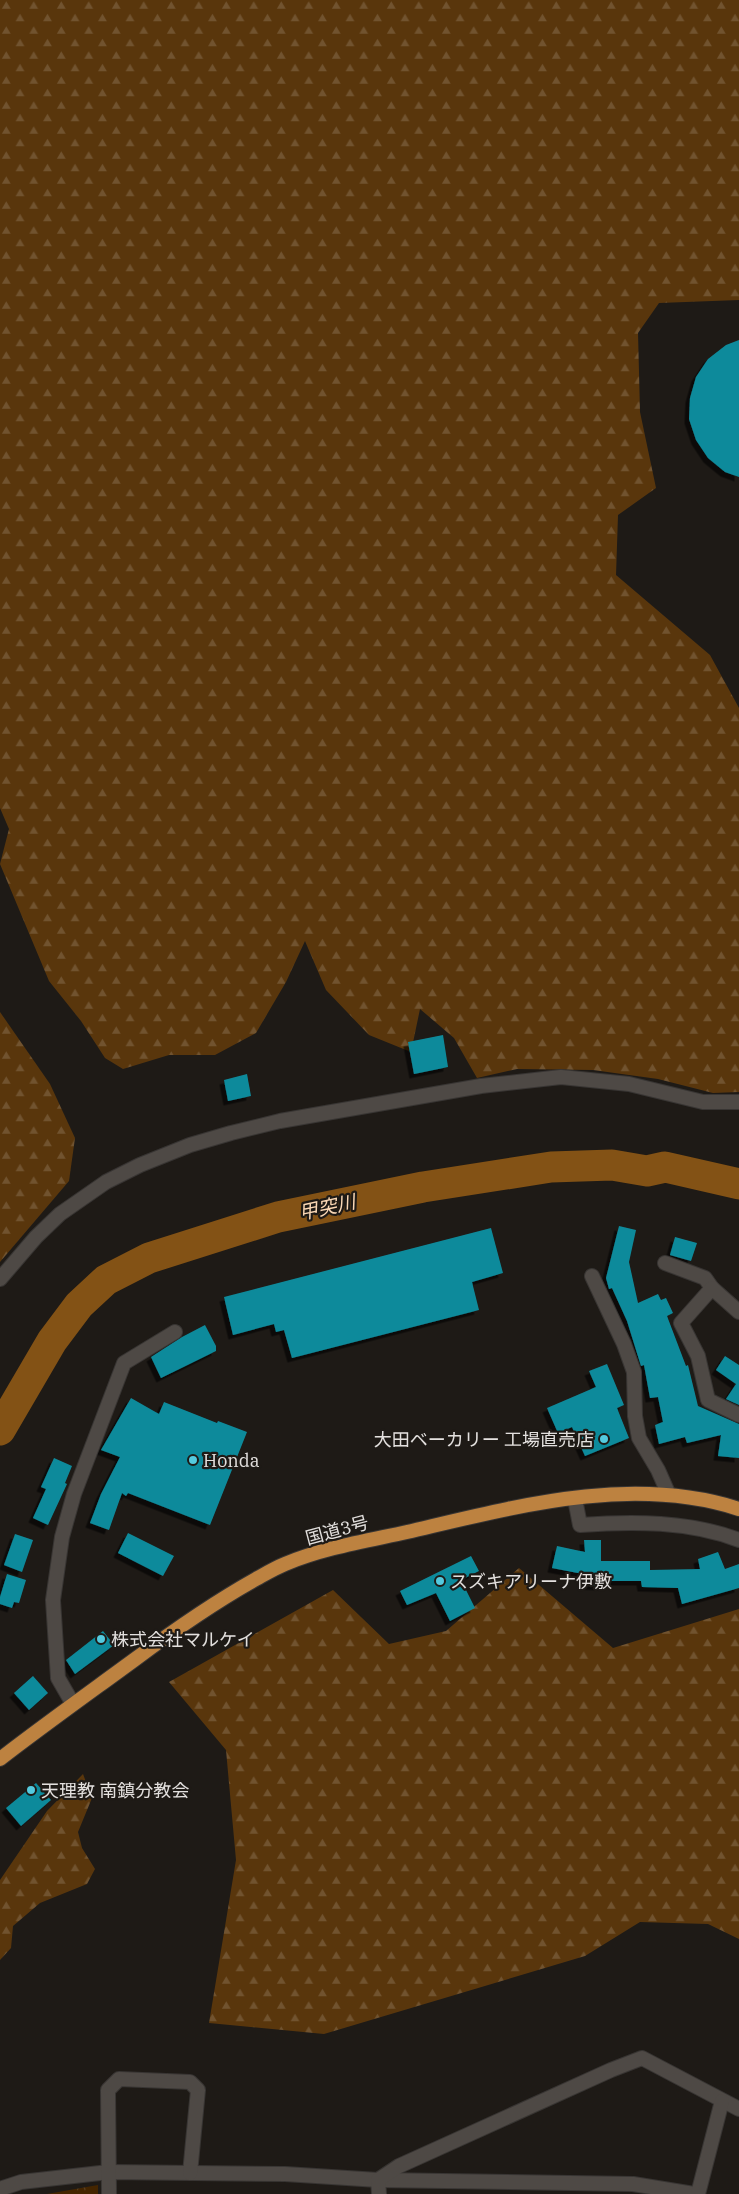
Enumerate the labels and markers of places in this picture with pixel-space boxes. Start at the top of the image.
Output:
place label: 大田ベーカリー 工場直売店 [374,1428,594,1451]
marker: 大田ベーカリー 工場直売店 [598,1433,610,1445]
place label: Honda [203,1449,260,1472]
marker: Honda [187,1454,199,1466]
place label: スズキアリーナ伊敷 [450,1570,612,1593]
marker: スズキアリーナ伊敷 [434,1575,446,1587]
place label: 株式会社マルケイ [111,1628,255,1651]
marker: 株式会社マルケイ [95,1633,107,1645]
place label: 天理教 南鎮分教会 [41,1779,189,1802]
marker: 天理教 南鎮分教会 [25,1784,37,1796]

